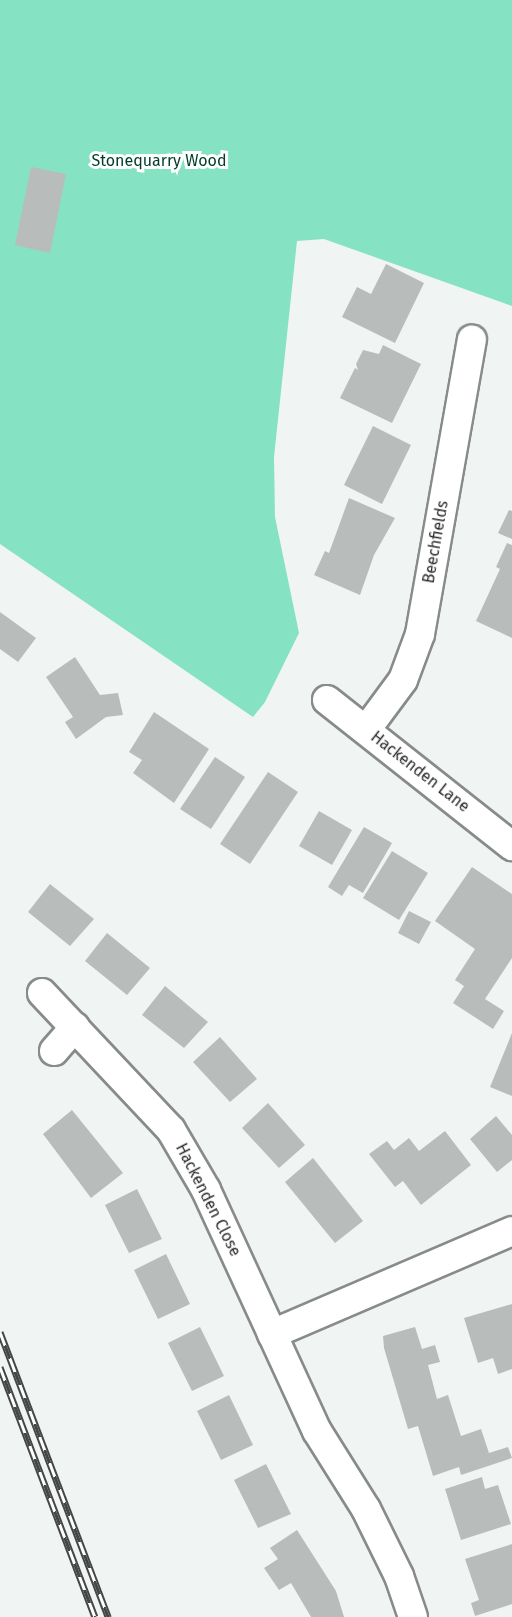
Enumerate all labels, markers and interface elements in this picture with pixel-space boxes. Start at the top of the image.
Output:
park label: Stonequarry Wood [91,151,227,171]
street label: Beechfields [419,499,453,585]
street label: Hackenden Lane [367,728,473,816]
street label: Hackenden Close [171,1140,245,1260]

